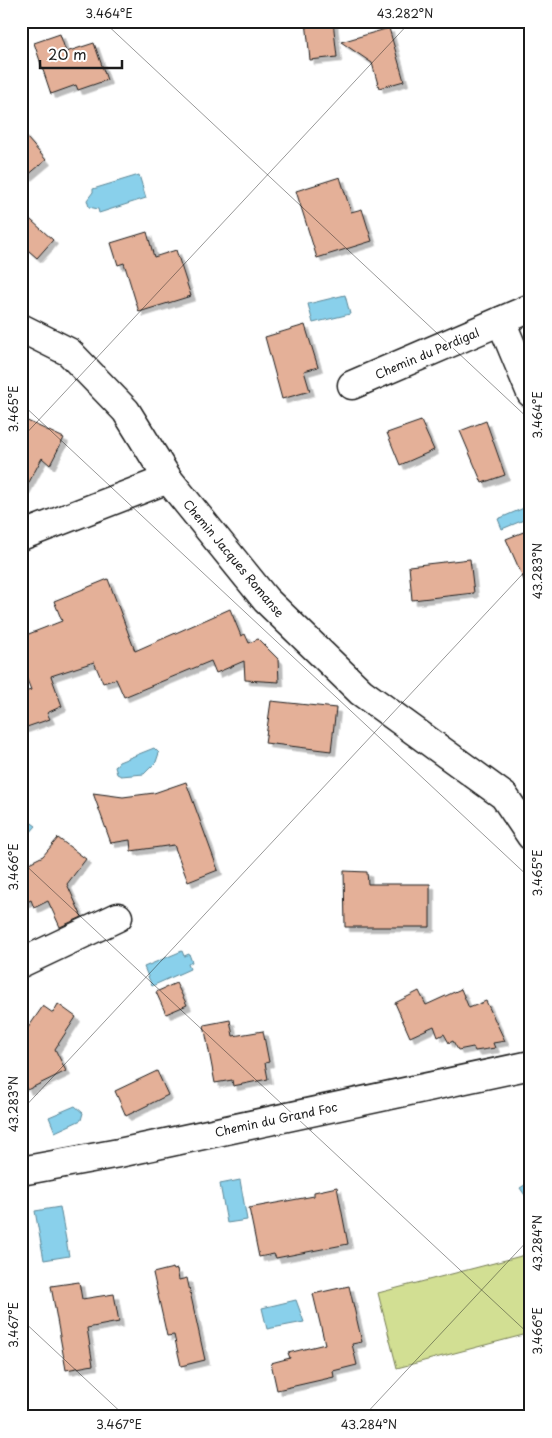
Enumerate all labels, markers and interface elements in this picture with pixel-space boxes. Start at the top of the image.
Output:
text: 3.464°E [85,4,133,22]
text: 43.282°N [377,4,433,22]
scale bar [40,38,122,70]
text: 20 m [48,42,87,65]
street label: Chemin du Perdigal [372,323,482,383]
text: 3.465°E [4,386,22,432]
text: 3.464°E [528,391,546,439]
street label: Chemin Jacques Romanse [179,495,289,621]
text: 43.283°N [528,543,546,599]
text: 3.466°E [4,843,22,891]
text: 3.465°E [528,850,546,896]
text: 43.283°N [4,1076,22,1132]
street label: Chemin du Grand Foc [213,1097,339,1141]
text: 43.284°N [528,1215,546,1271]
text: 3.467°E [4,1302,22,1348]
text: 3.466°E [528,1307,546,1355]
text: 3.467°E [96,1415,142,1433]
text: 43.284°N [341,1415,397,1433]

